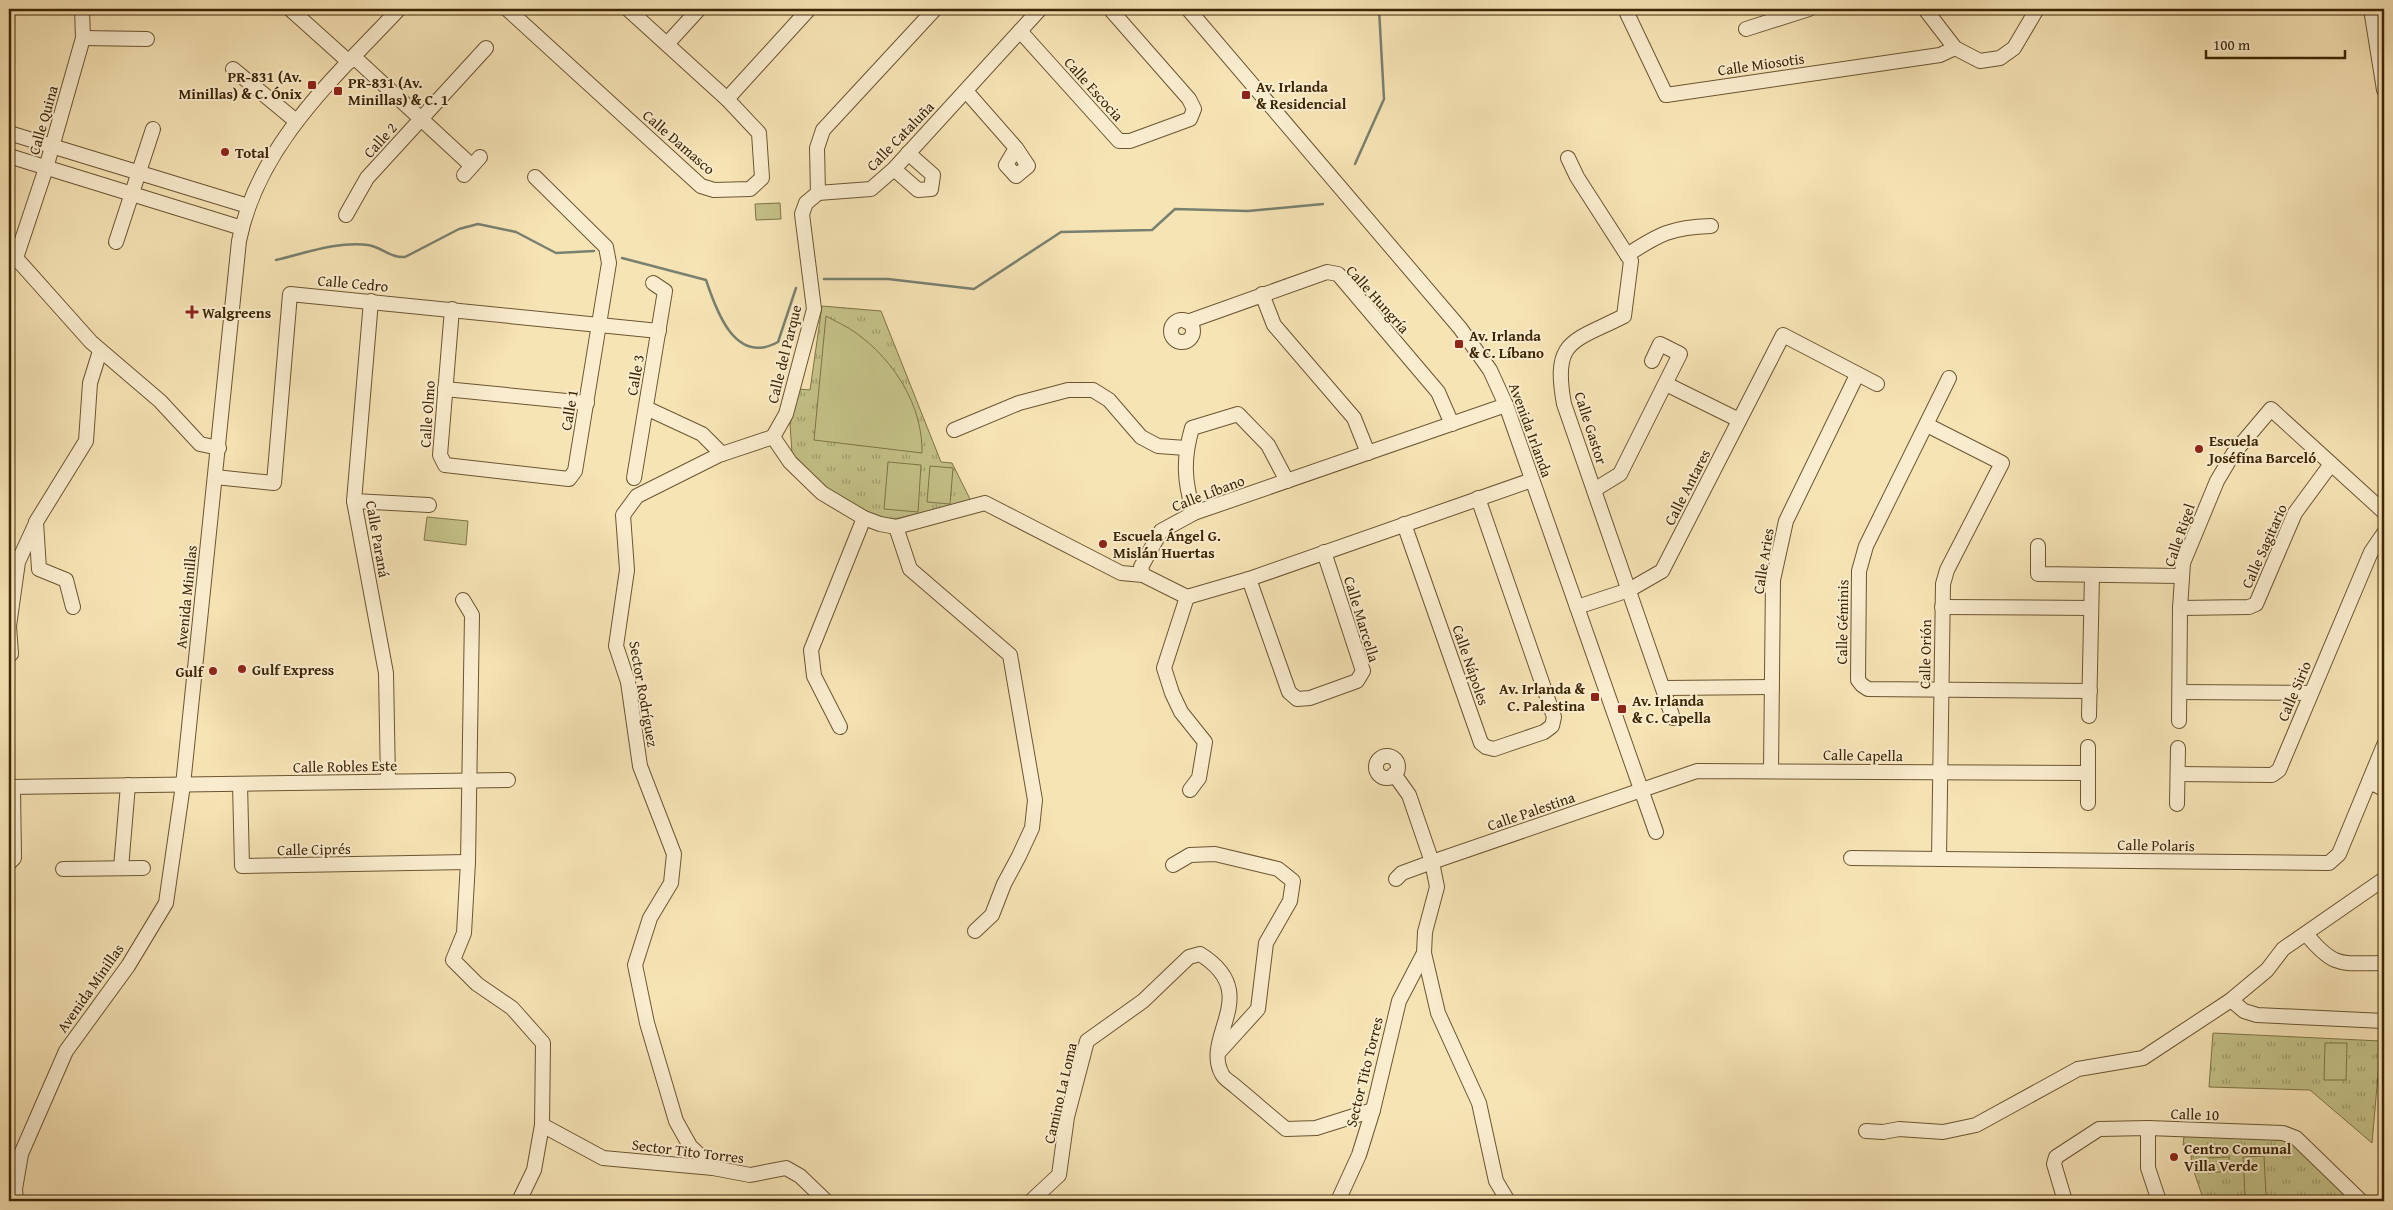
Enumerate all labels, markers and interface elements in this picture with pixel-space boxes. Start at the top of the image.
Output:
scale bar [2206,28,2344,60]
text: 100 m [2213,34,2251,55]
street label: Calle Miosotis [1716,48,1806,80]
street label: Calle Escocia [1059,52,1129,126]
place label: PR-831 (Av. Minillas) & C. Ónix [178,66,302,104]
place label: PR-831 (Av. Minillas) & C. 1 [348,72,448,110]
place label: Av. Irlanda & Residencial [1256,76,1347,114]
marker: PR-831 (Av. Minillas) & C. Ónix [306,79,318,91]
street label: Calle Quina [23,83,63,157]
marker: PR-831 (Av. Minillas) & C. 1 [332,85,344,97]
marker: Av. Irlanda & Residencial [1240,89,1252,101]
street label: Calle Cataluña [861,97,939,175]
street label: Calle Damasco [638,105,720,180]
street label: Calle 2 [358,118,402,162]
place label: Total [235,142,270,163]
marker: Total [219,146,231,158]
street label: Calle Hungría [1342,260,1414,338]
street label: Calle Cedro [317,269,390,297]
place label: Walgreens [202,302,271,323]
street label: Calle del Parque [762,303,806,405]
marker: Walgreens [186,306,198,318]
place label: Av. Irlanda & C. Líbano [1469,325,1544,363]
marker: Av. Irlanda & C. Líbano [1453,338,1465,350]
street label: Calle 3 [621,353,649,397]
street label: Calle Olmo [414,379,440,448]
street label: Avenida Irlanda [1504,380,1558,480]
street label: Calle 1 [555,388,583,432]
street label: Calle Gastor [1569,389,1613,467]
place label: Escuela Joséfina Barceló [2206,430,2316,468]
marker: Escuela Joséfina Barceló [2193,443,2205,455]
street label: Calle Antares [1659,445,1715,529]
street label: Calle Líbano [1169,469,1248,517]
street label: Calle Paraná [361,499,395,579]
street label: Calle Sagitario [2236,500,2292,592]
street label: Calle Rigel [2158,501,2200,569]
place label: Escuela Ángel G. Mislán Huertas [1113,525,1221,563]
street label: Calle Aries [1747,526,1779,595]
marker: Escuela Ángel G. Mislán Huertas [1097,538,1109,550]
street label: Avenida Minillas [170,544,202,650]
street label: Calle Marcella [1339,574,1385,664]
street label: Calle Géminis [1831,579,1853,665]
street label: Calle Orión [1914,618,1936,689]
street label: Calle Nápoles [1447,622,1495,708]
street label: Sector Rodríguez [624,639,664,749]
street label: Calle Sirio [2272,657,2316,724]
place label: Gulf Express [252,659,334,680]
place label: Gulf [175,661,205,682]
marker: Gulf Express [236,663,248,675]
marker: Gulf [207,665,219,677]
place label: Av. Irlanda & C. Palestina [1499,678,1585,716]
place label: Av. Irlanda & C. Capella [1632,690,1711,728]
marker: Av. Irlanda & C. Palestina [1589,691,1601,703]
marker: Av. Irlanda & C. Capella [1616,703,1628,715]
street label: Calle Capella [1823,744,1903,766]
street label: Calle Robles Este [293,755,397,777]
street label: Calle Palestina [1484,786,1578,836]
street label: Calle Polaris [2117,834,2195,856]
street label: Calle Ciprés [277,838,351,860]
street label: Avenida Minillas [52,939,128,1037]
street label: Sector Tito Torres [1340,1015,1388,1129]
street label: Camino La Loma [1038,1040,1082,1146]
street label: Calle 10 [2170,1103,2220,1125]
street label: Sector Tito Torres [631,1134,745,1168]
place label: Centro Comunal Villa Verde [2184,1138,2292,1176]
marker: Centro Comunal Villa Verde [2168,1151,2180,1163]

